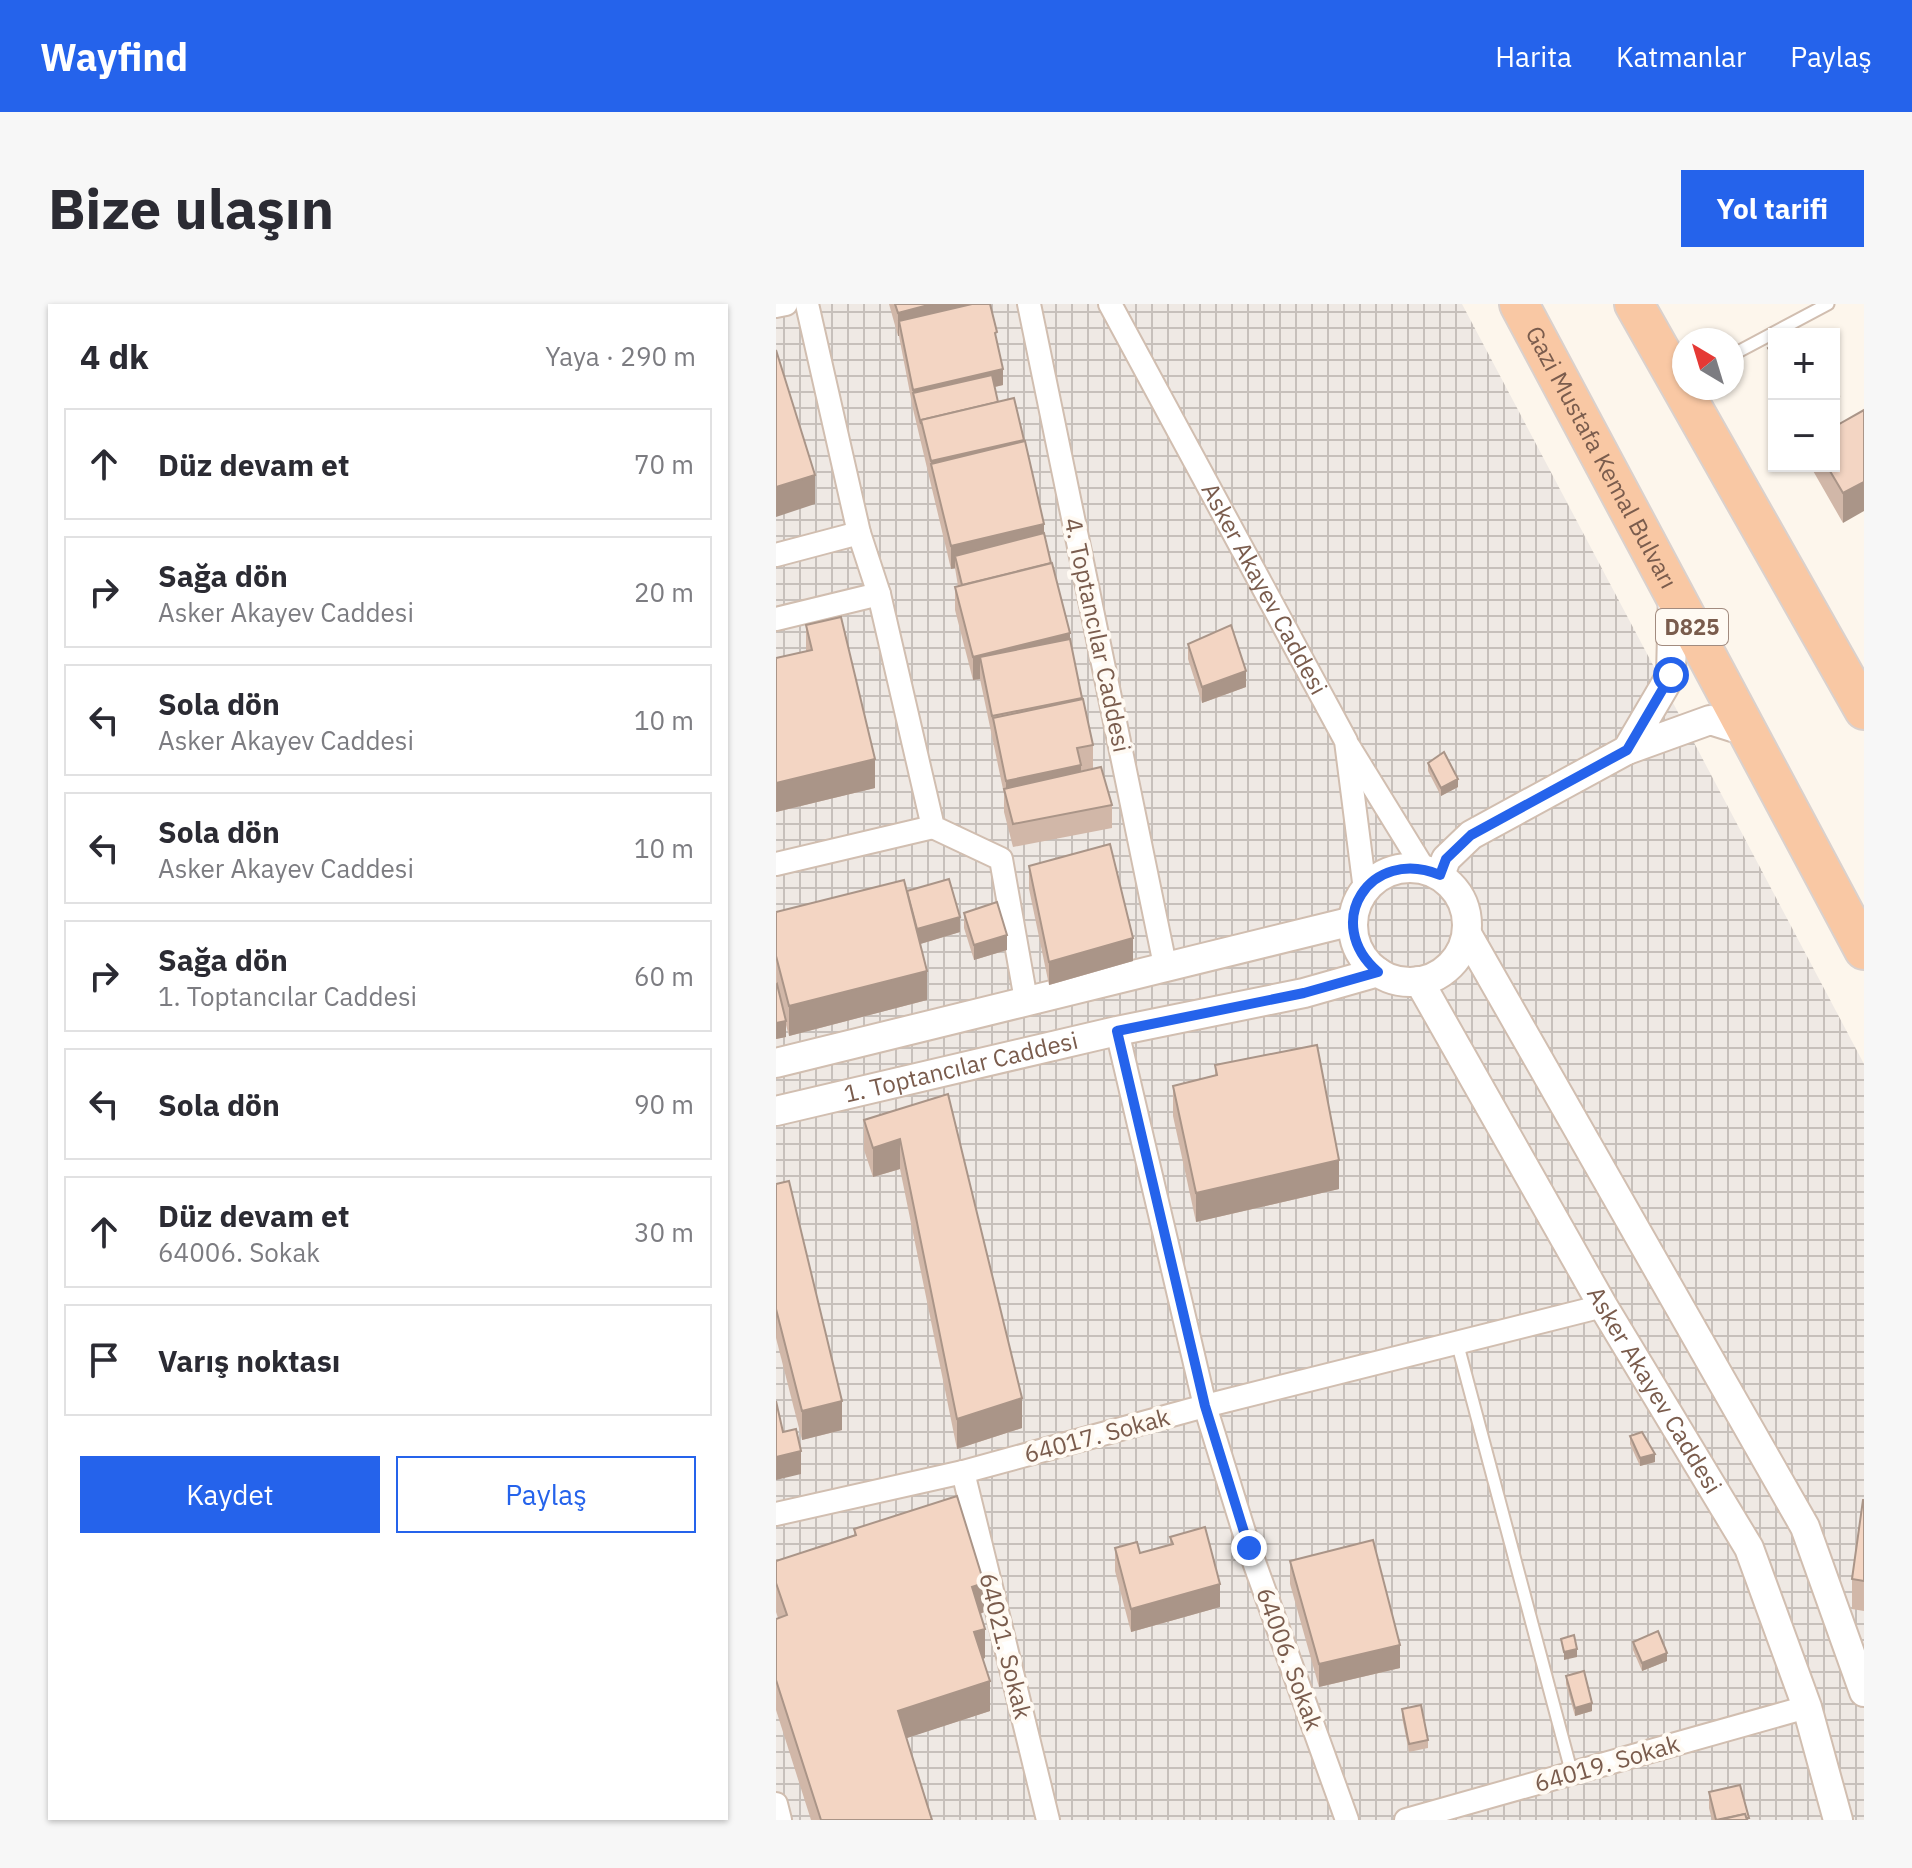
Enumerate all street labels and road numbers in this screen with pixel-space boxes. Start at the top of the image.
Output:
street label: Gazi Mustafa Kemal Bulvarı [1519,320,1685,594]
street label: Asker Akayev Caddesi [1195,477,1335,700]
street label: 4. Toptancılar Caddesi [1057,514,1138,755]
road number: D825 [1656,609,1728,645]
street label: 1. Toptancılar Caddesi [841,1024,1081,1110]
street label: Asker Akayev Caddesi [1580,1280,1730,1499]
street label: 64017. Sokak [1020,1400,1173,1470]
street label: 64021. Sokak [972,1569,1040,1723]
street label: 64006. Sokak [1249,1583,1331,1735]
street label: 64019. Sokak [1530,1727,1683,1799]

